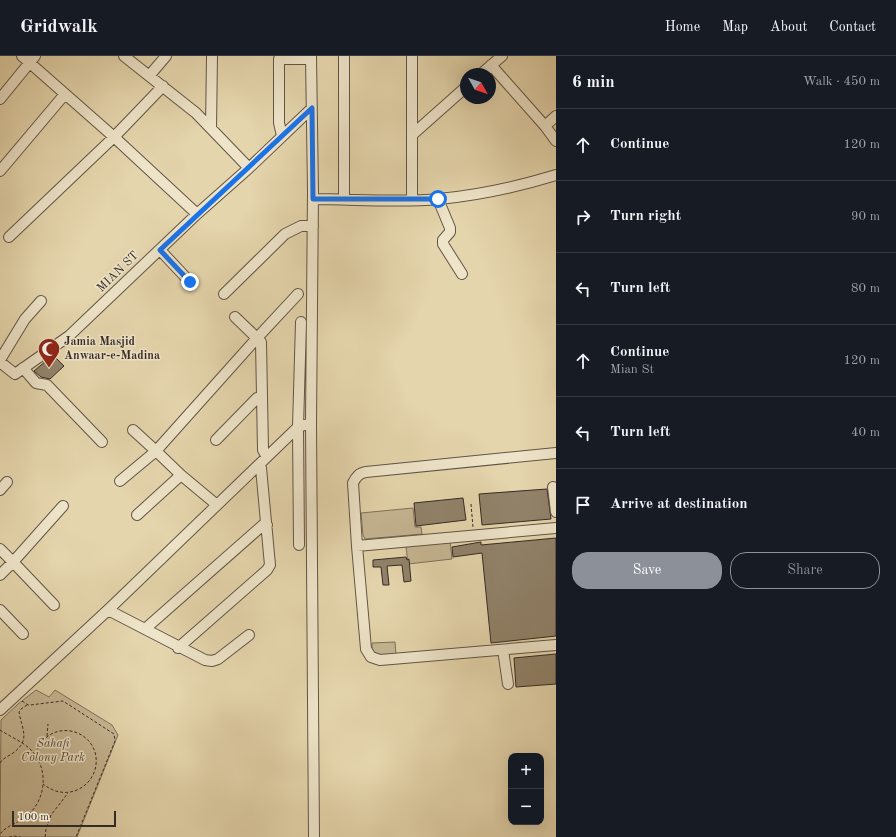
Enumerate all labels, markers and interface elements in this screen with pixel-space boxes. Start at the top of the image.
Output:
text: Gridwalk [20,18,98,37]
text: Home [665,20,700,34]
text: Map [722,20,748,34]
text: About [770,20,807,34]
text: Contact [829,20,876,34]
north arrow [460,68,496,104]
text: 6 min [572,74,615,91]
text: Walk · 450 m [803,75,880,88]
icon: ahead [572,134,594,156]
text: Continue [610,137,669,152]
text: 120 m [843,138,880,151]
route start [429,190,447,208]
icon: right [572,206,594,228]
text: Turn right [610,209,681,224]
text: 90 m [851,210,880,223]
street label: MIAN ST [95,249,141,295]
route end [181,273,199,291]
icon: left [572,278,594,300]
text: Turn left [610,281,670,296]
text: 80 m [851,282,880,295]
mosque icon: Jamia Masjid Anwaar-e-Madina [36,336,62,369]
place label: Jamia Masjid Anwaar-e-Madina [64,336,160,362]
text: Continue [610,345,669,360]
icon: ahead [572,350,594,372]
text: 120 m [843,354,880,367]
text: Mian St [610,363,654,376]
icon: left [572,422,594,444]
text: Turn left [610,425,670,440]
text: 40 m [851,426,880,439]
icon: arrive [572,494,594,516]
text: Arrive at destination [610,497,748,512]
button: Save [572,552,722,589]
button: Share [730,552,880,589]
park label: Sahafi Colony Park [21,738,85,764]
map controls [508,753,544,825]
button: + [508,753,544,789]
button: − [508,789,544,825]
scale bar [12,809,116,828]
text: 100 m [18,812,49,823]

